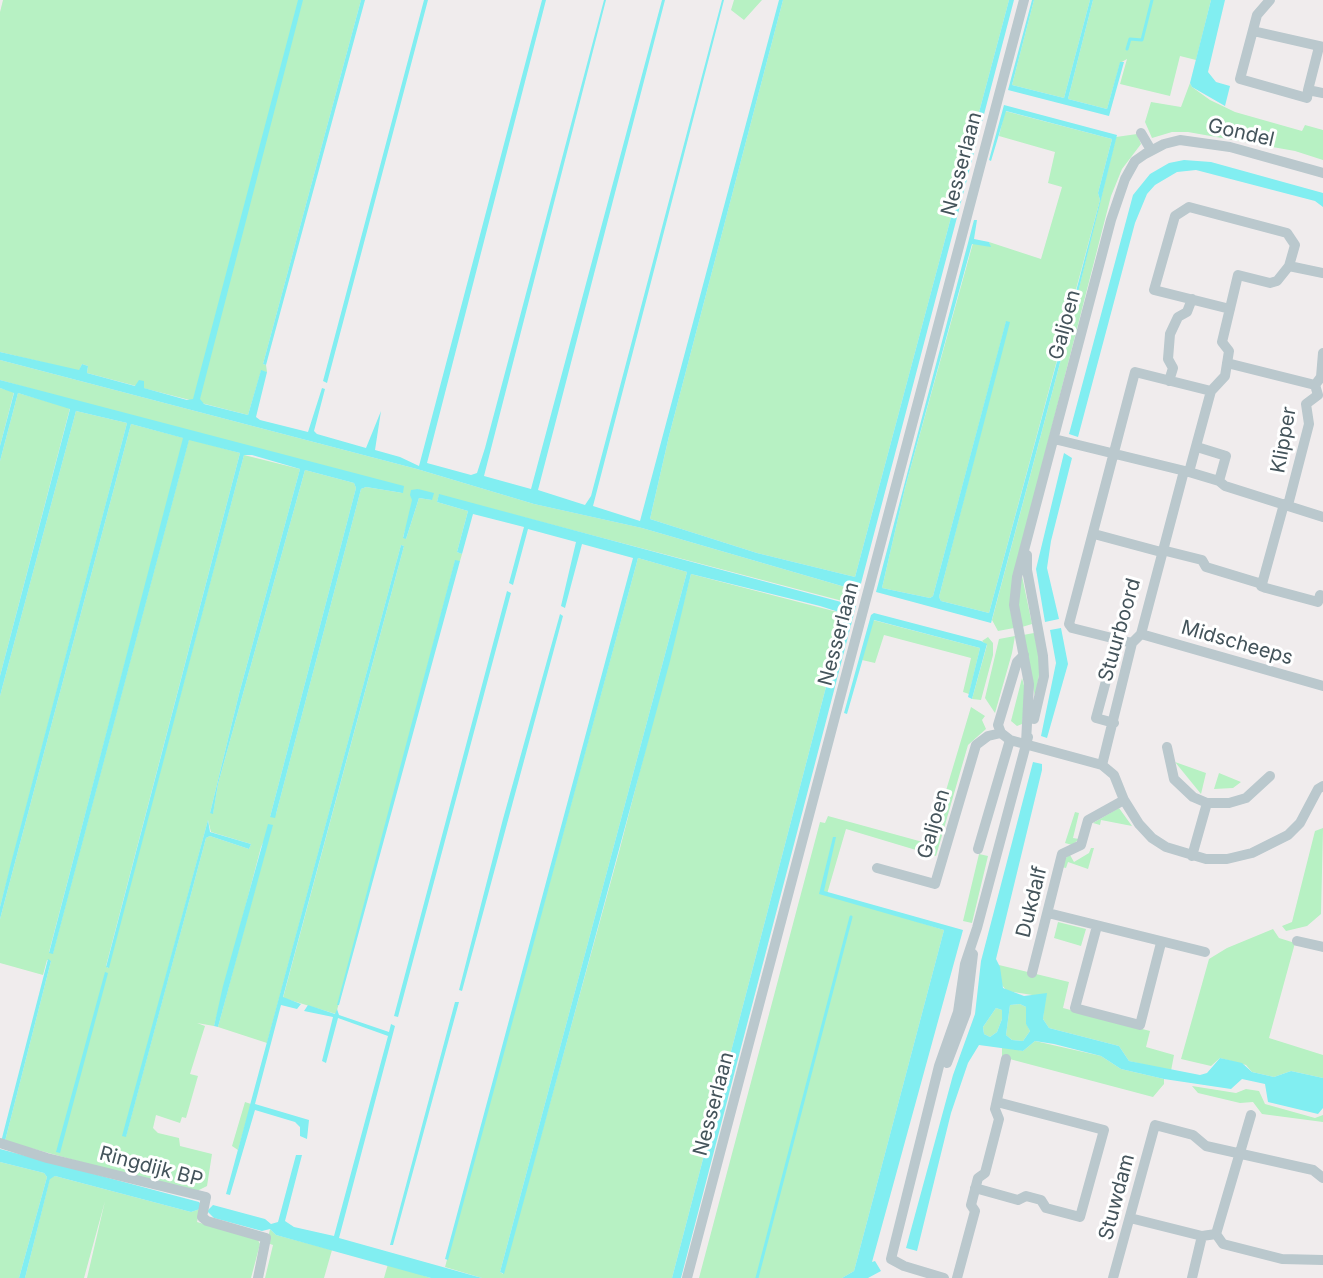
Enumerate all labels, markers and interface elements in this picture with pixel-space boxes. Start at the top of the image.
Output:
street label: Nesserlaan [937,109,987,219]
street label: Gondel [1205,114,1277,152]
street label: Galjoen [1044,287,1086,363]
street label: Klipper [1266,405,1302,475]
street label: Stuurboord [1094,575,1146,685]
street label: Nesserlaan [814,579,864,689]
street label: Midscheeps [1178,616,1296,670]
street label: Galjoen [913,786,955,862]
street label: Dukdalf [1012,864,1052,940]
street label: Nesserlaan [689,1049,739,1159]
street label: Ringdijk BP [97,1142,205,1192]
street label: Stuwdam [1094,1151,1140,1243]

